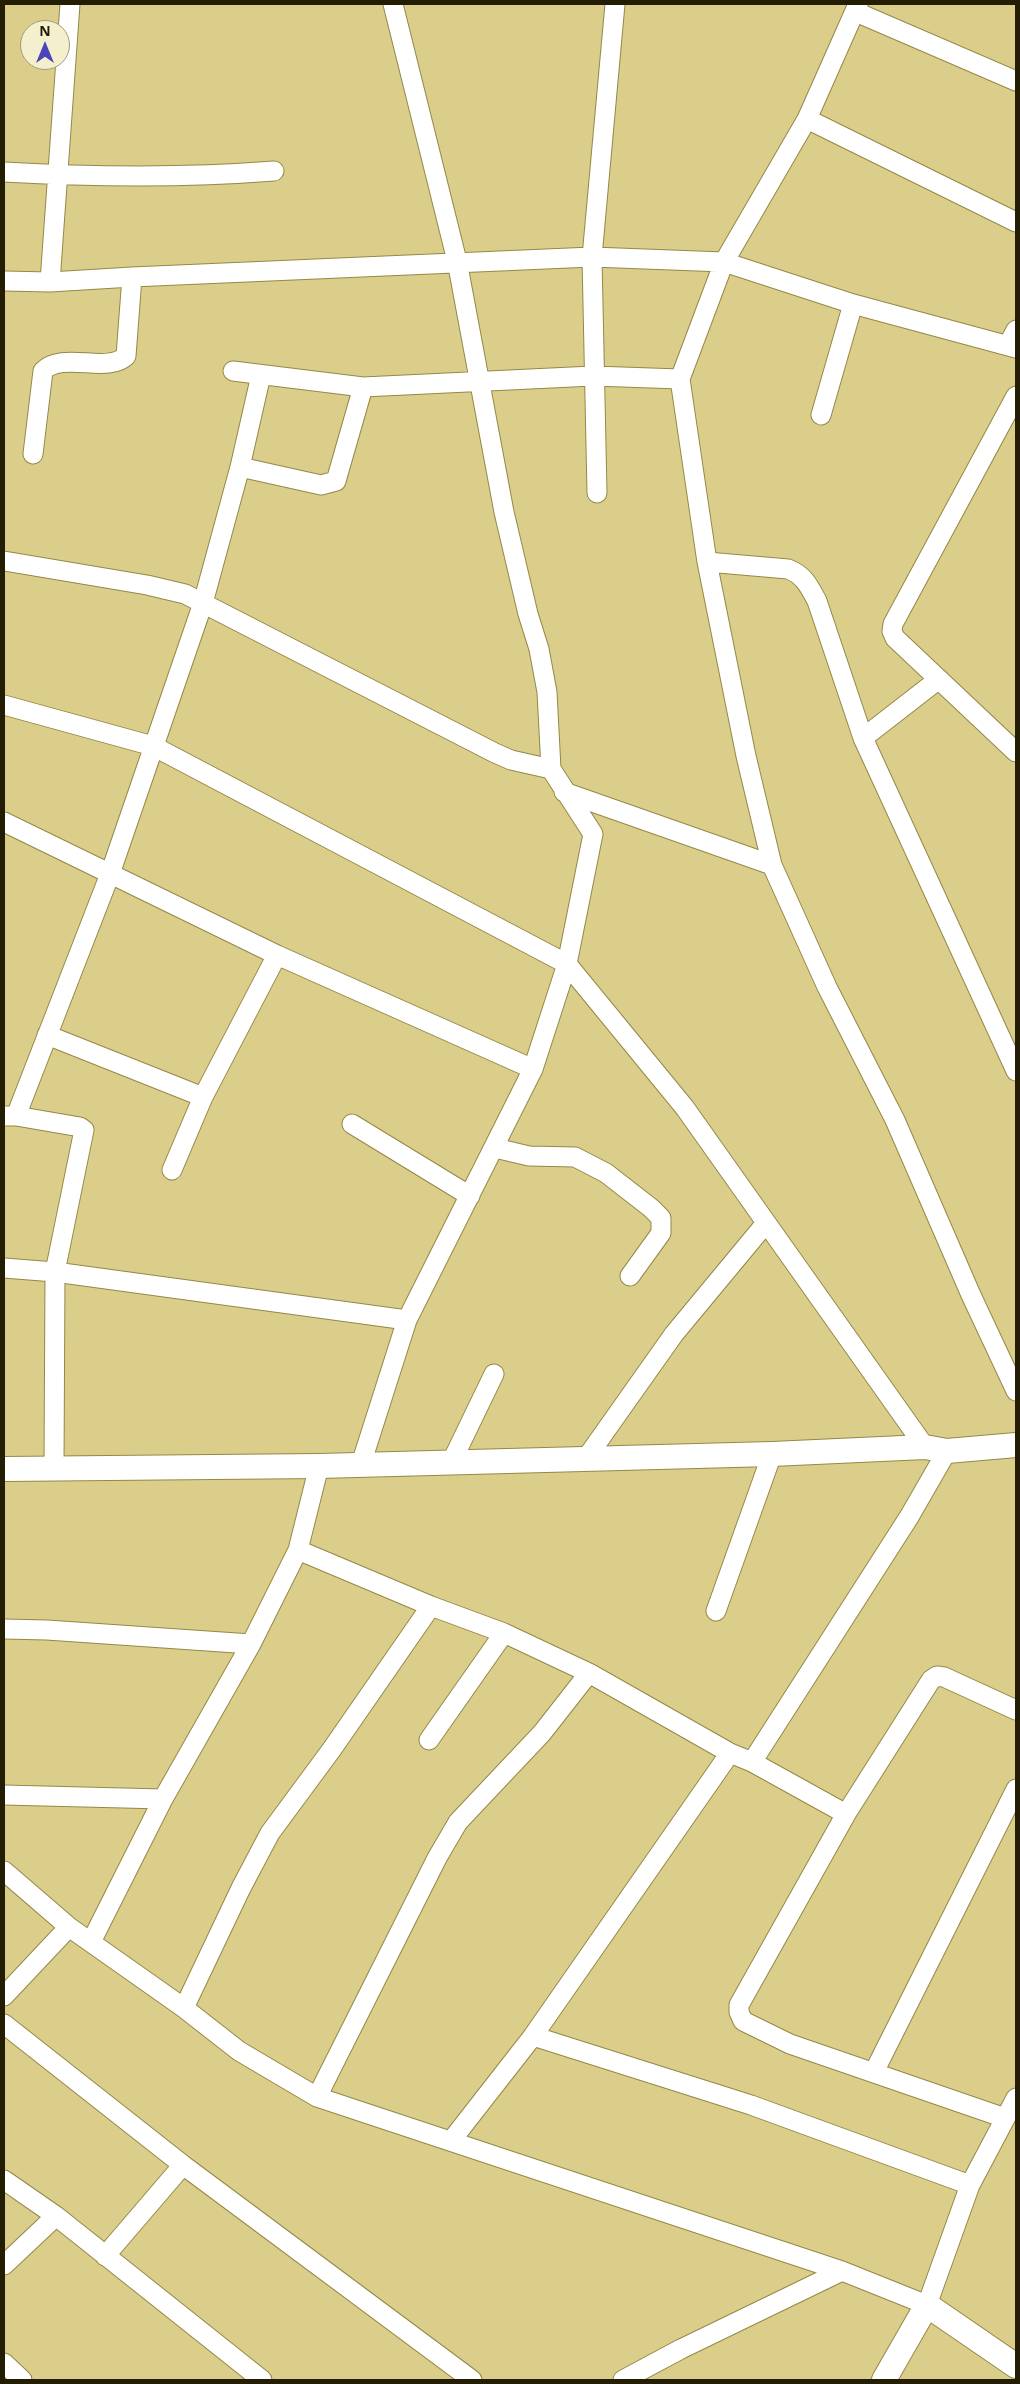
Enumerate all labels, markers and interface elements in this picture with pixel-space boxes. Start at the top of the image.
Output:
north arrow [20,20,70,70]
text: N [39,21,51,40]

